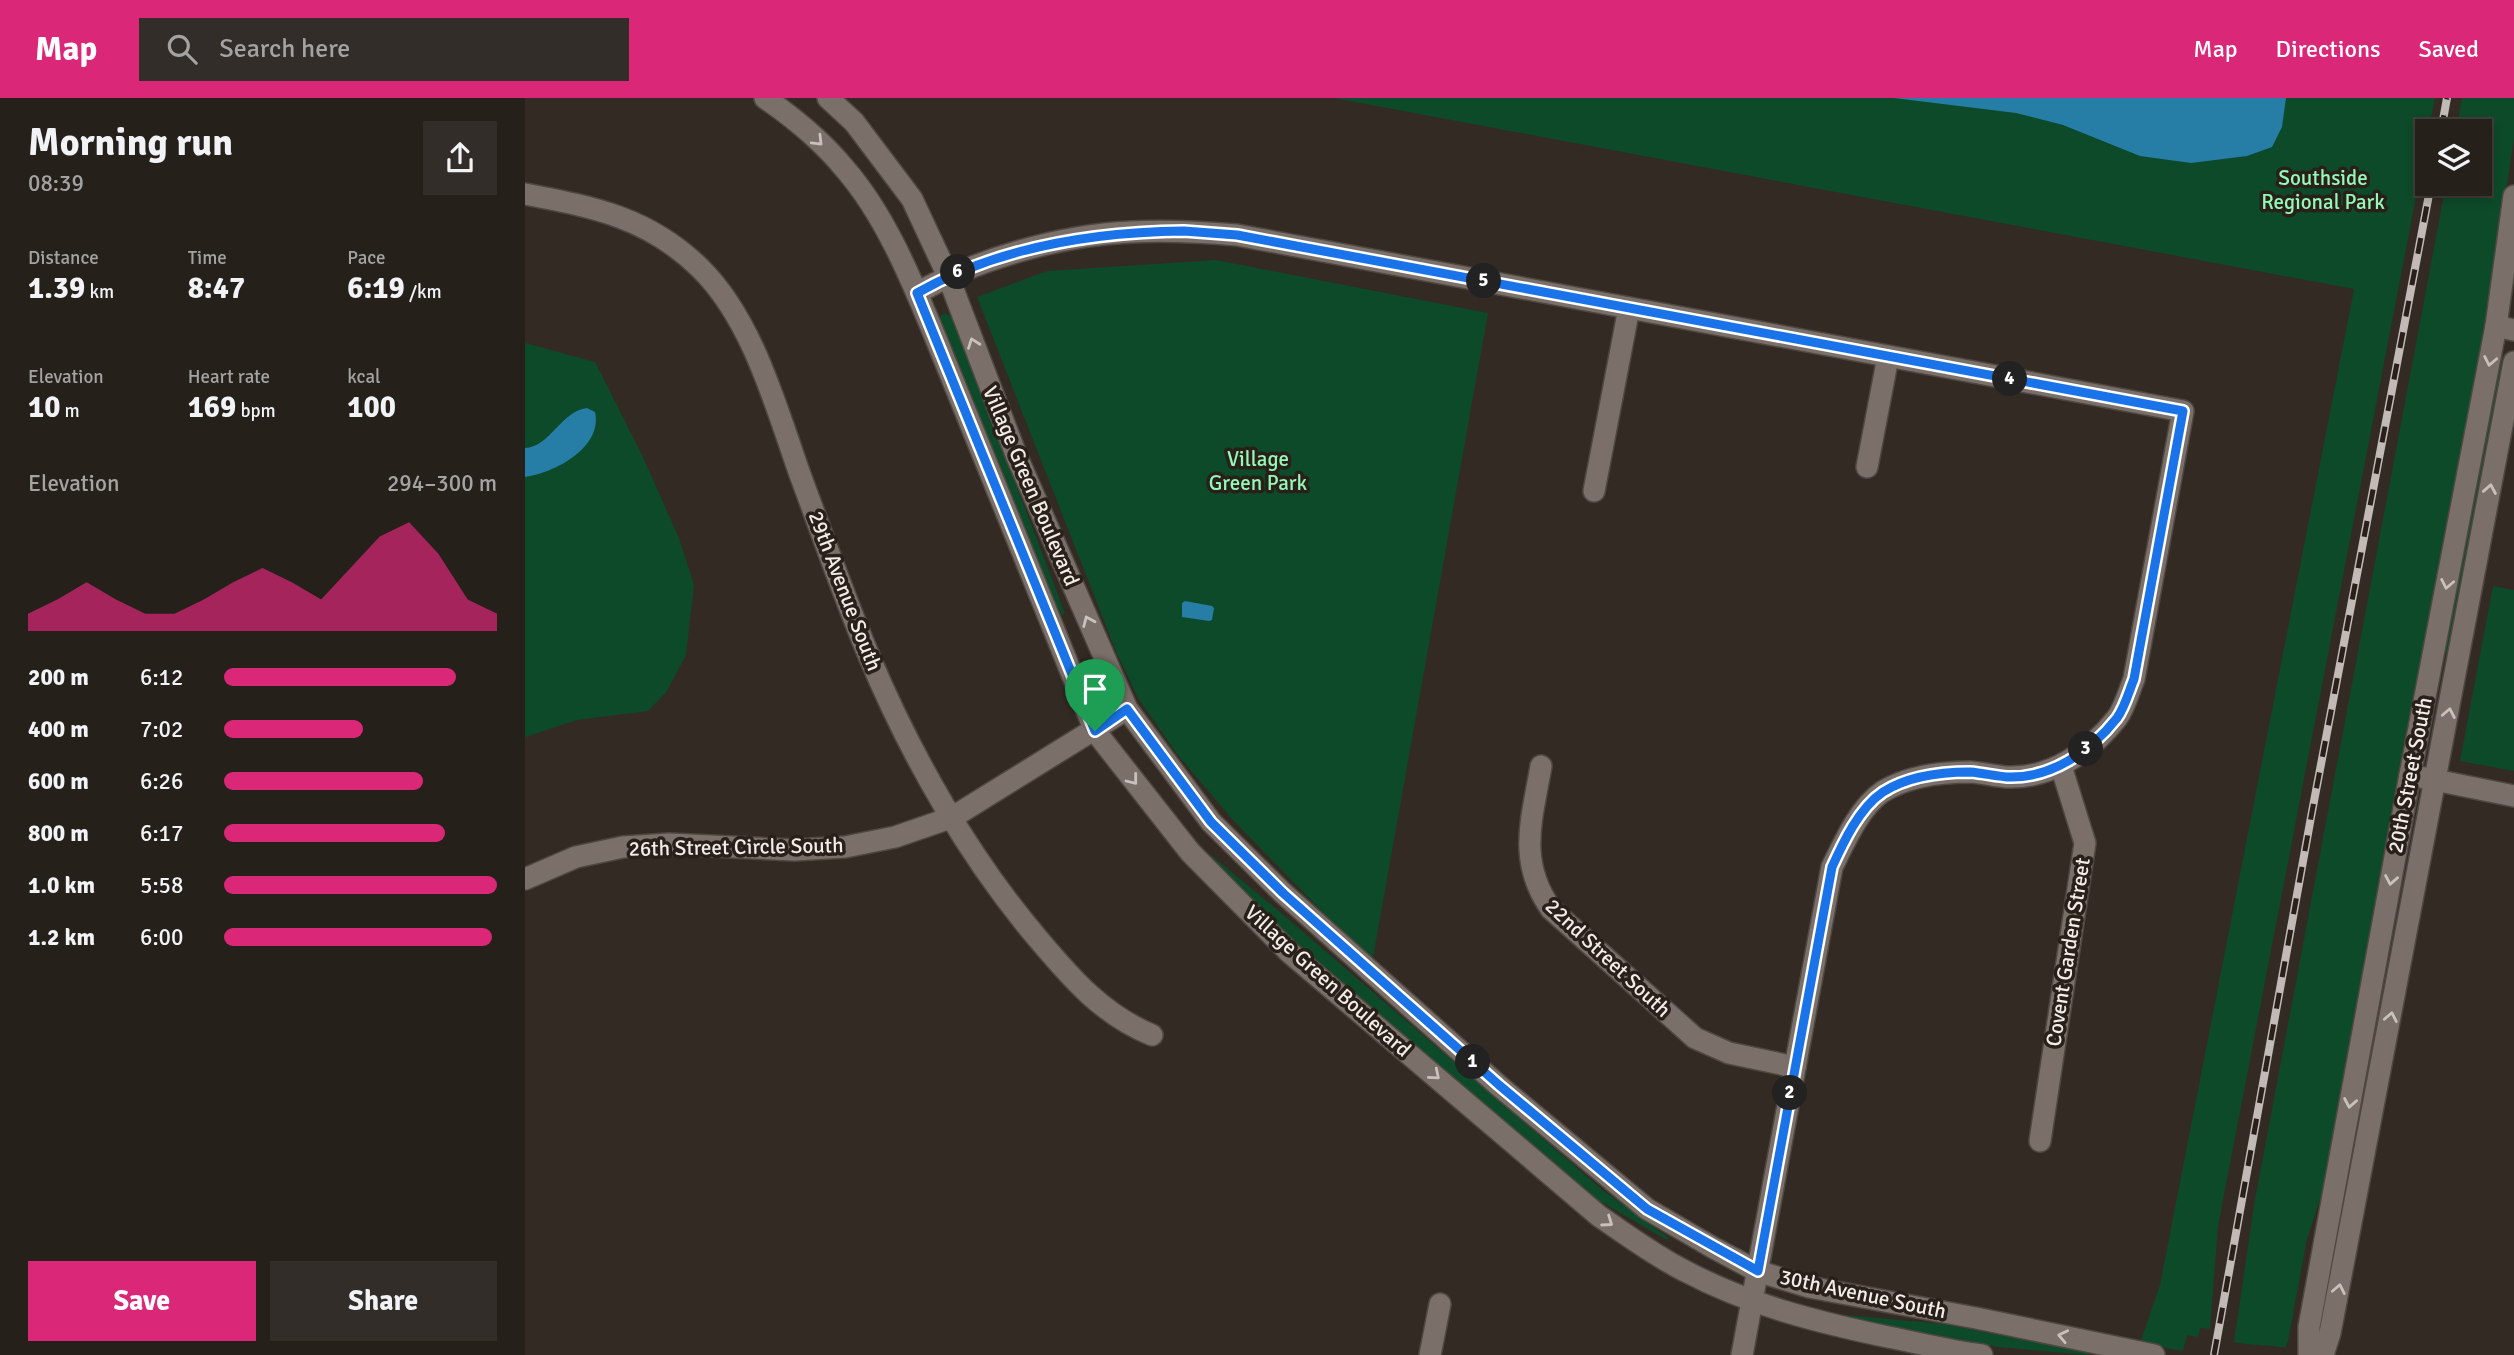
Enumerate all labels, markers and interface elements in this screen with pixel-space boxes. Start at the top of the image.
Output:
search box [139,18,629,81]
text: Map [35,29,97,70]
icon: search [163,30,201,68]
text: Search here [219,33,350,65]
text: Map [2193,34,2238,64]
text: Directions [2276,34,2381,64]
text: Saved [2419,34,2479,64]
text: Morning run [28,119,233,166]
map controls [2415,119,2492,196]
button: layers [2415,119,2492,196]
button: share [423,121,497,195]
one-way arrow [809,133,822,146]
park label: Southside Regional Park [2261,165,2385,215]
text: 08:39 [28,169,84,198]
text: Distance [28,246,99,270]
text: Time [188,246,227,270]
text: Pace [347,246,386,270]
pin: 6 [941,254,975,290]
text: 6 [952,259,963,283]
pin: 5 [1467,264,1501,298]
text: 5 [1478,268,1489,292]
text: 1.39 [28,270,85,307]
text: 8:47 [188,270,245,307]
text: 6:19 [347,270,405,307]
text: km [85,280,114,304]
text: /km [405,280,442,304]
one-way arrow [967,338,981,350]
one-way arrow [2483,354,2498,366]
pin: 4 [1993,362,2027,396]
text: Elevation [28,365,104,389]
text: Heart rate [188,365,270,389]
text: kcal [347,365,381,389]
text: 4 [2004,366,2015,390]
street label: Village Green Boulevard [977,382,1085,590]
text: 10 [28,389,60,426]
text: 169 [188,389,236,426]
text: 100 [347,389,396,426]
text: m [60,399,80,423]
text: bpm [236,399,276,423]
park label: Village Green Park [1209,446,1308,496]
text: Elevation [28,469,120,498]
text: 294–300 m [387,469,497,498]
one-way arrow [2482,483,2497,495]
street label: 29th Avenue South [803,507,887,675]
one-way arrow [2440,578,2455,590]
one-way arrow [1082,616,1096,629]
pin [1065,659,1125,731]
text: 200 m [28,663,89,692]
text: 6:12 [140,663,183,692]
icon: arrive [1076,670,1114,708]
street label: 20th Street South [2382,695,2438,855]
one-way arrow [2441,707,2456,719]
text: 400 m [28,715,89,744]
text: 7:02 [140,715,183,744]
pin: 3 [2069,732,2103,766]
text: 3 [2080,736,2091,760]
text: 600 m [28,767,89,796]
text: 6:26 [140,767,183,796]
one-way arrow [1125,772,1138,785]
text: 800 m [28,819,89,848]
text: 6:17 [140,819,183,848]
street label: 26th Street Circle South [628,832,844,862]
street label: Covent Garden Street [2040,856,2096,1048]
text: 1.0 km [28,871,95,900]
text: 5:58 [140,871,183,900]
one-way arrow [2384,874,2399,886]
street label: 22nd Street South [1540,893,1676,1023]
street label: Village Green Boulevard [1239,899,1417,1063]
text: 1.2 km [28,923,95,952]
text: 6:00 [140,923,183,952]
one-way arrow [2382,1011,2397,1023]
pin: 1 [1455,1044,1490,1080]
text: 1 [1467,1049,1478,1073]
one-way arrow [1427,1067,1440,1079]
pin: 2 [1773,1076,1807,1110]
text: 2 [1784,1080,1795,1104]
one-way arrow [2343,1097,2358,1109]
one-way arrow [1601,1214,1614,1227]
button: Save [28,1261,256,1341]
button: Share [270,1261,497,1341]
street label: 30th Avenue South [1778,1264,1948,1324]
one-way arrow [2330,1283,2345,1295]
one-way arrow [2057,1330,2069,1345]

